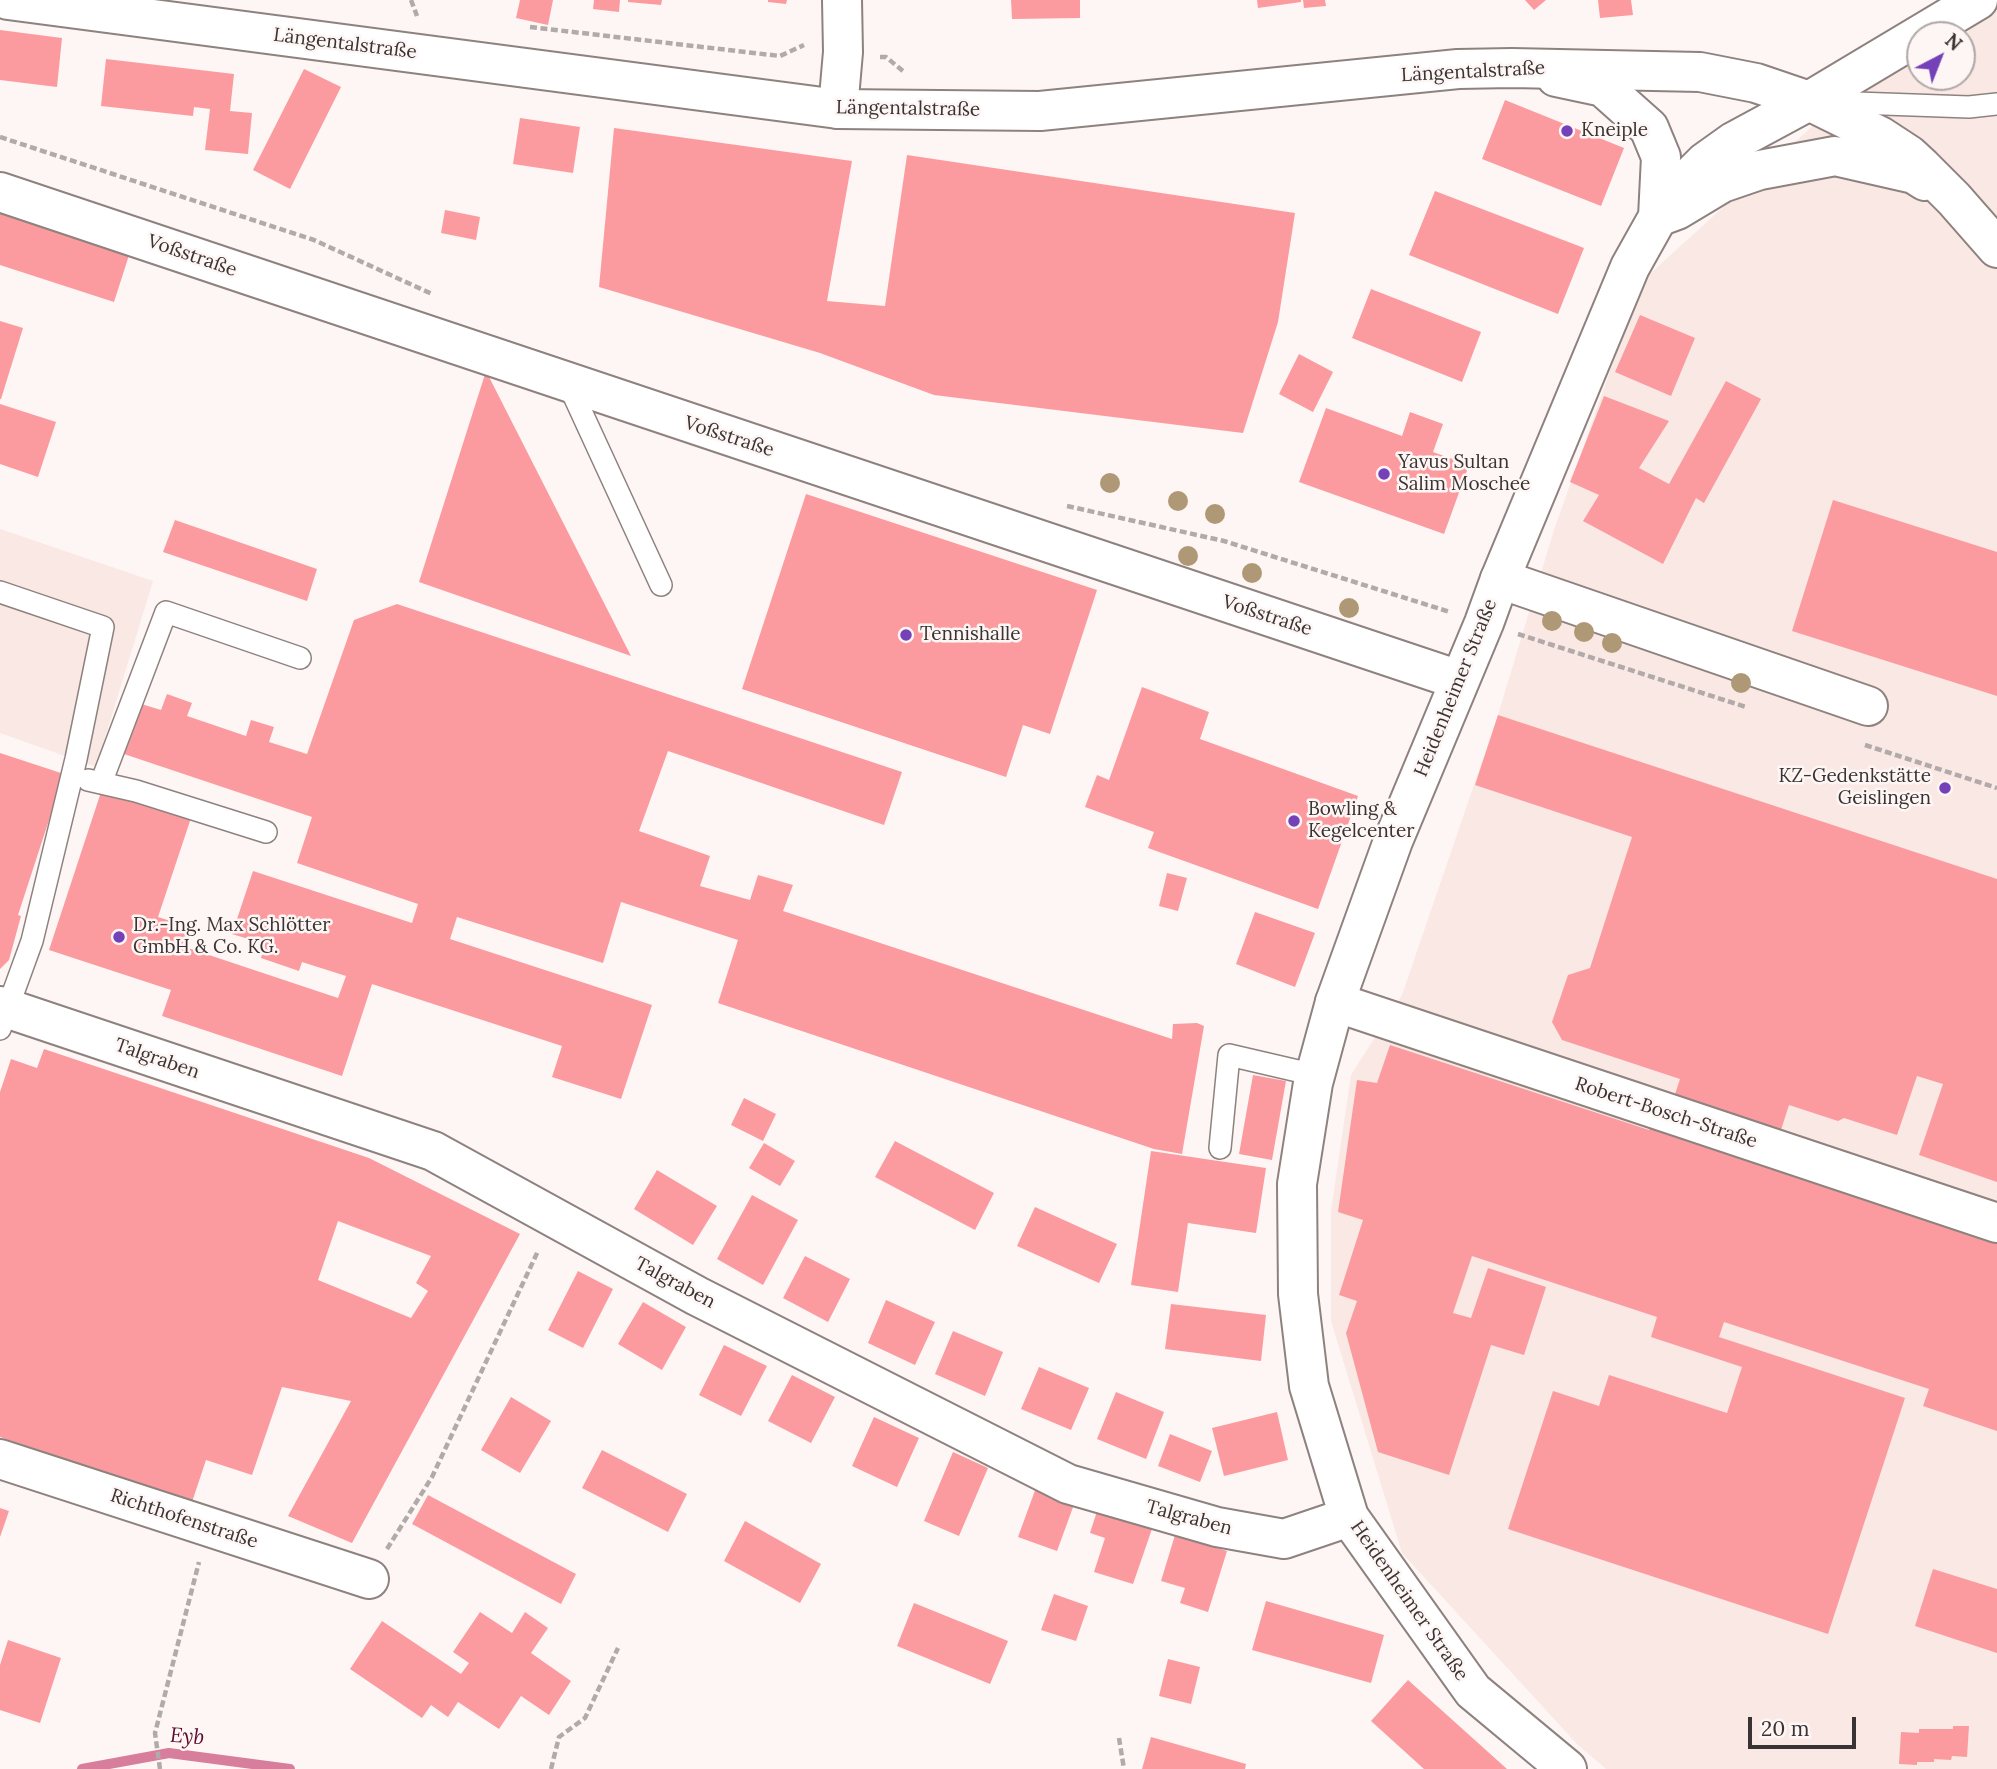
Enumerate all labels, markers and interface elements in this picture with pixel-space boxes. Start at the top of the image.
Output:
north arrow [1906,21,1976,91]
street label: Längentalstraße [272,24,418,64]
text: N [1940,28,1967,56]
street label: Längentalstraße [1400,57,1546,87]
street label: Längentalstraße [836,96,980,122]
place label: Kneiple [1581,120,1648,142]
marker: Kneiple [1559,123,1575,139]
street label: Voßstraße [144,230,240,282]
street label: Voßstraße [681,412,777,462]
place label: Yavus Sultan Salim Moschee [1398,452,1530,496]
marker: Yavus Sultan Salim Moschee [1376,466,1392,482]
street label: Voßstraße [1219,591,1315,641]
street label: Heidenheimer Straße [1410,596,1502,780]
place label: Tennishalle [920,624,1021,646]
marker: Tennishalle [898,627,914,643]
place label: KZ-Gedenkstätte Geislingen [1778,766,1931,810]
marker: KZ-Gedenkstätte Geislingen [1937,780,1953,796]
place label: Bowling & Kegelcenter [1308,799,1414,843]
marker: Bowling & Kegelcenter [1286,813,1302,829]
place label: Dr.-Ing. Max Schlötter GmbH & Co. KG. [133,915,330,959]
marker: Dr.-Ing. Max Schlötter GmbH & Co. KG. [111,929,127,945]
street label: Talgraben [112,1034,202,1084]
street label: Robert-Bosch-Straße [1572,1073,1760,1153]
street label: Talgraben [631,1252,719,1314]
street label: Richthofenstraße [107,1484,261,1554]
street label: Talgraben [1144,1496,1234,1540]
street label: Heidenheimer Straße [1345,1517,1473,1685]
scale bar [1752,1702,1860,1746]
text: 20 m [1761,1715,1810,1742]
water label: Eyb [169,1723,205,1751]

